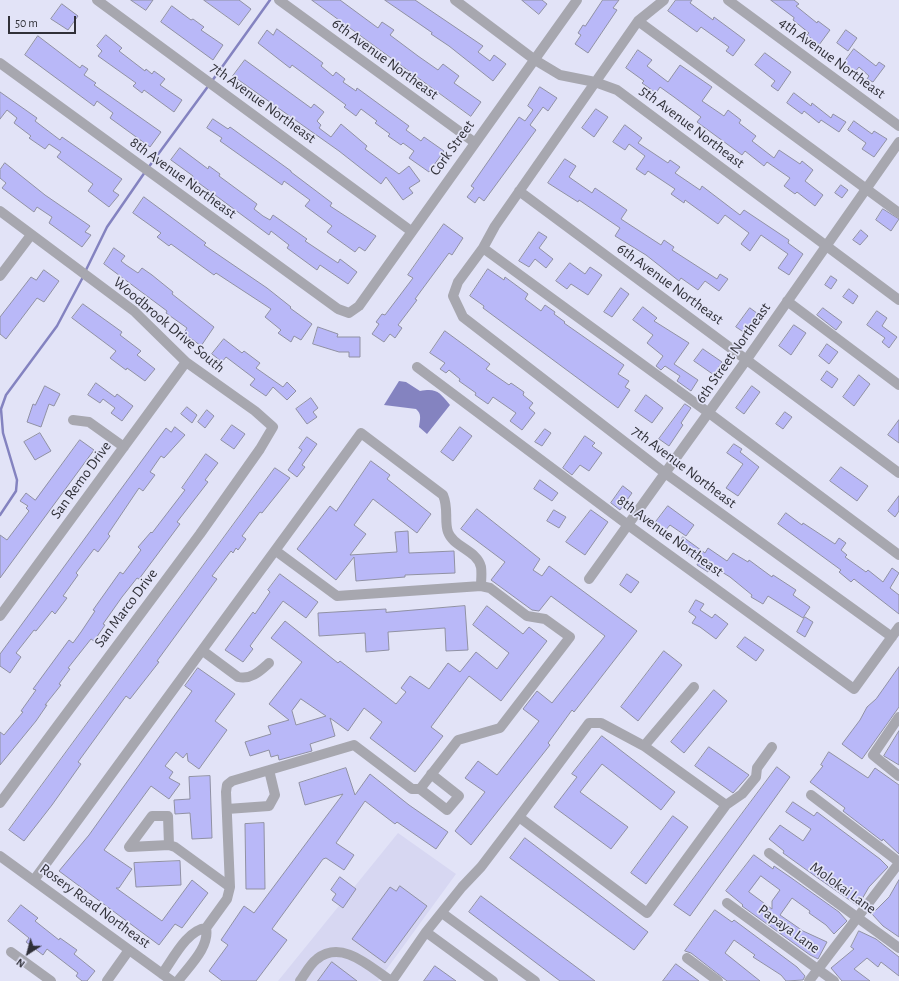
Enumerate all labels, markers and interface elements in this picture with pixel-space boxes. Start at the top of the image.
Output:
scale bar [10,8,78,34]
street label: 4th Avenue Northeast [775,13,889,103]
street label: 6th Avenue Northeast [328,14,442,104]
text: 50 m [15,17,38,29]
street label: 7th Avenue Northeast [207,59,319,147]
street label: 5th Avenue Northeast [636,82,748,172]
street label: Cork Street [426,117,478,179]
street label: 8th Avenue Northeast [126,133,240,223]
street label: 6th Avenue Northeast [613,239,727,329]
street label: Woodbrook Drive South [110,273,228,377]
street label: 6th Street Northeast [692,299,774,407]
street label: 7th Avenue Northeast [628,422,740,512]
street label: San Remo Drive [47,438,115,522]
street label: 8th Avenue Northeast [613,491,727,581]
street label: San Marco Drive [91,565,161,651]
street label: Molokai Lane [806,858,880,918]
street label: Rosery Road Northeast [36,860,154,952]
street label: Papaya Lane [755,901,823,957]
north arrow [8,933,48,973]
text: N [14,956,27,970]

